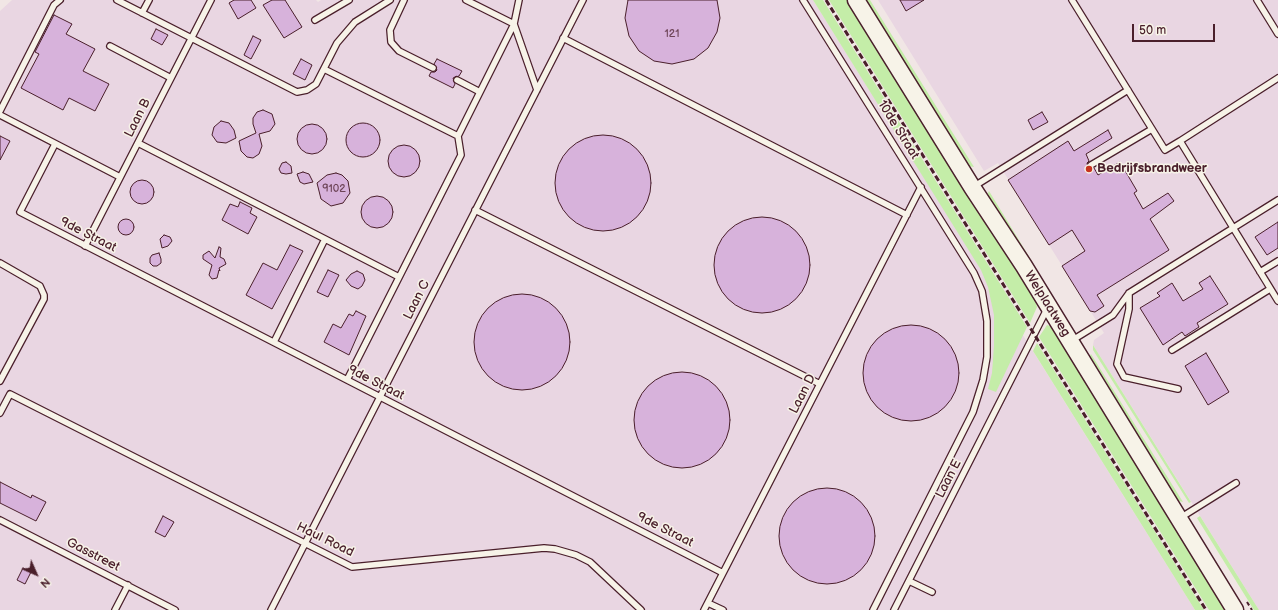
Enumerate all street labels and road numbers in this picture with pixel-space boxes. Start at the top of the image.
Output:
street label: Laan B [122,96,154,140]
street label: 10de Straat [874,98,922,162]
street label: 9de Straat [57,214,119,256]
street label: Welplaatweg [1021,268,1073,340]
street label: Laan C [401,278,433,322]
street label: 9de Straat [345,362,407,404]
street label: Laan D [786,372,820,416]
street label: Laan E [933,457,965,501]
street label: 9de Straat [634,509,696,551]
street label: Haul Road [294,519,356,561]
street label: Gasstreet [64,535,122,575]

